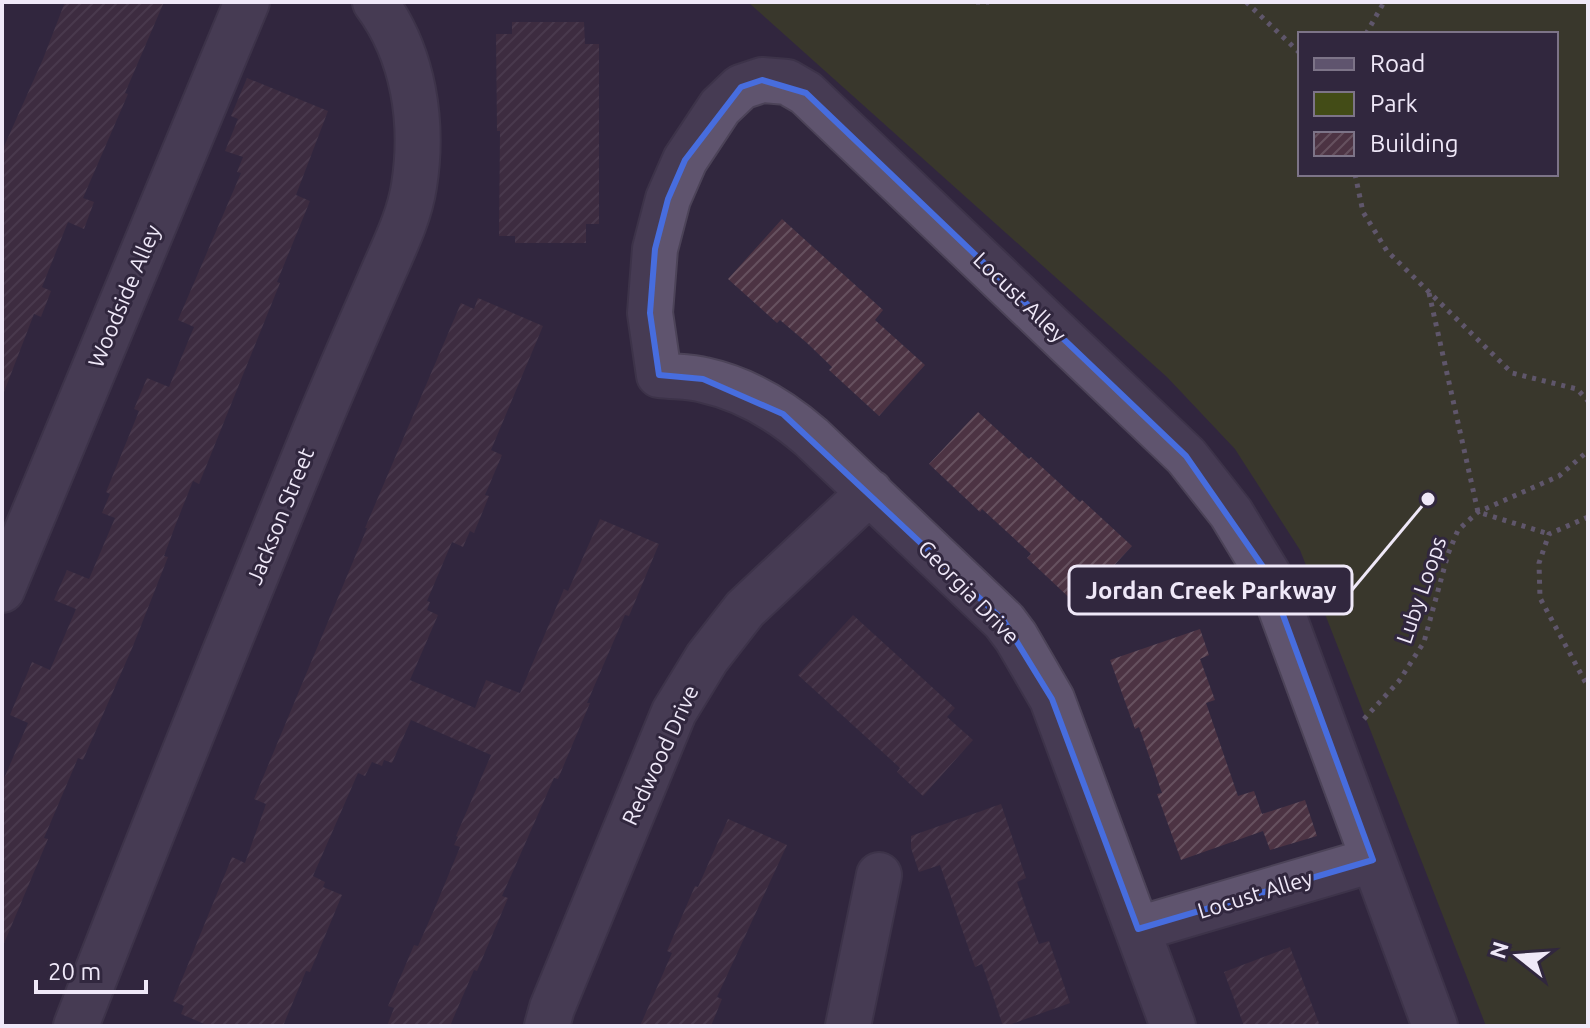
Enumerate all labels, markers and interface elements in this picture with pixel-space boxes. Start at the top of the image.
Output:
legend [1298,32,1558,176]
text: Road [1370,50,1425,77]
text: Park [1370,90,1418,117]
text: Building [1370,130,1458,157]
street label: Woodside Alley [82,221,165,371]
street label: Locust Alley [969,246,1072,347]
street label: Jackson Street [241,444,318,588]
street label: Luby Loops [1391,533,1451,647]
street label: Georgia Drive [914,535,1025,649]
callout: Jordan Creek Parkway [1069,566,1352,614]
text: Jordan Creek Parkway [1085,577,1337,604]
street label: Redwood Drive [616,681,703,829]
street label: Locust Alley [1194,864,1316,923]
north arrow [1478,916,1558,996]
text: N [1484,938,1513,962]
scale bar [36,944,146,994]
text: 20 m [48,958,101,985]

